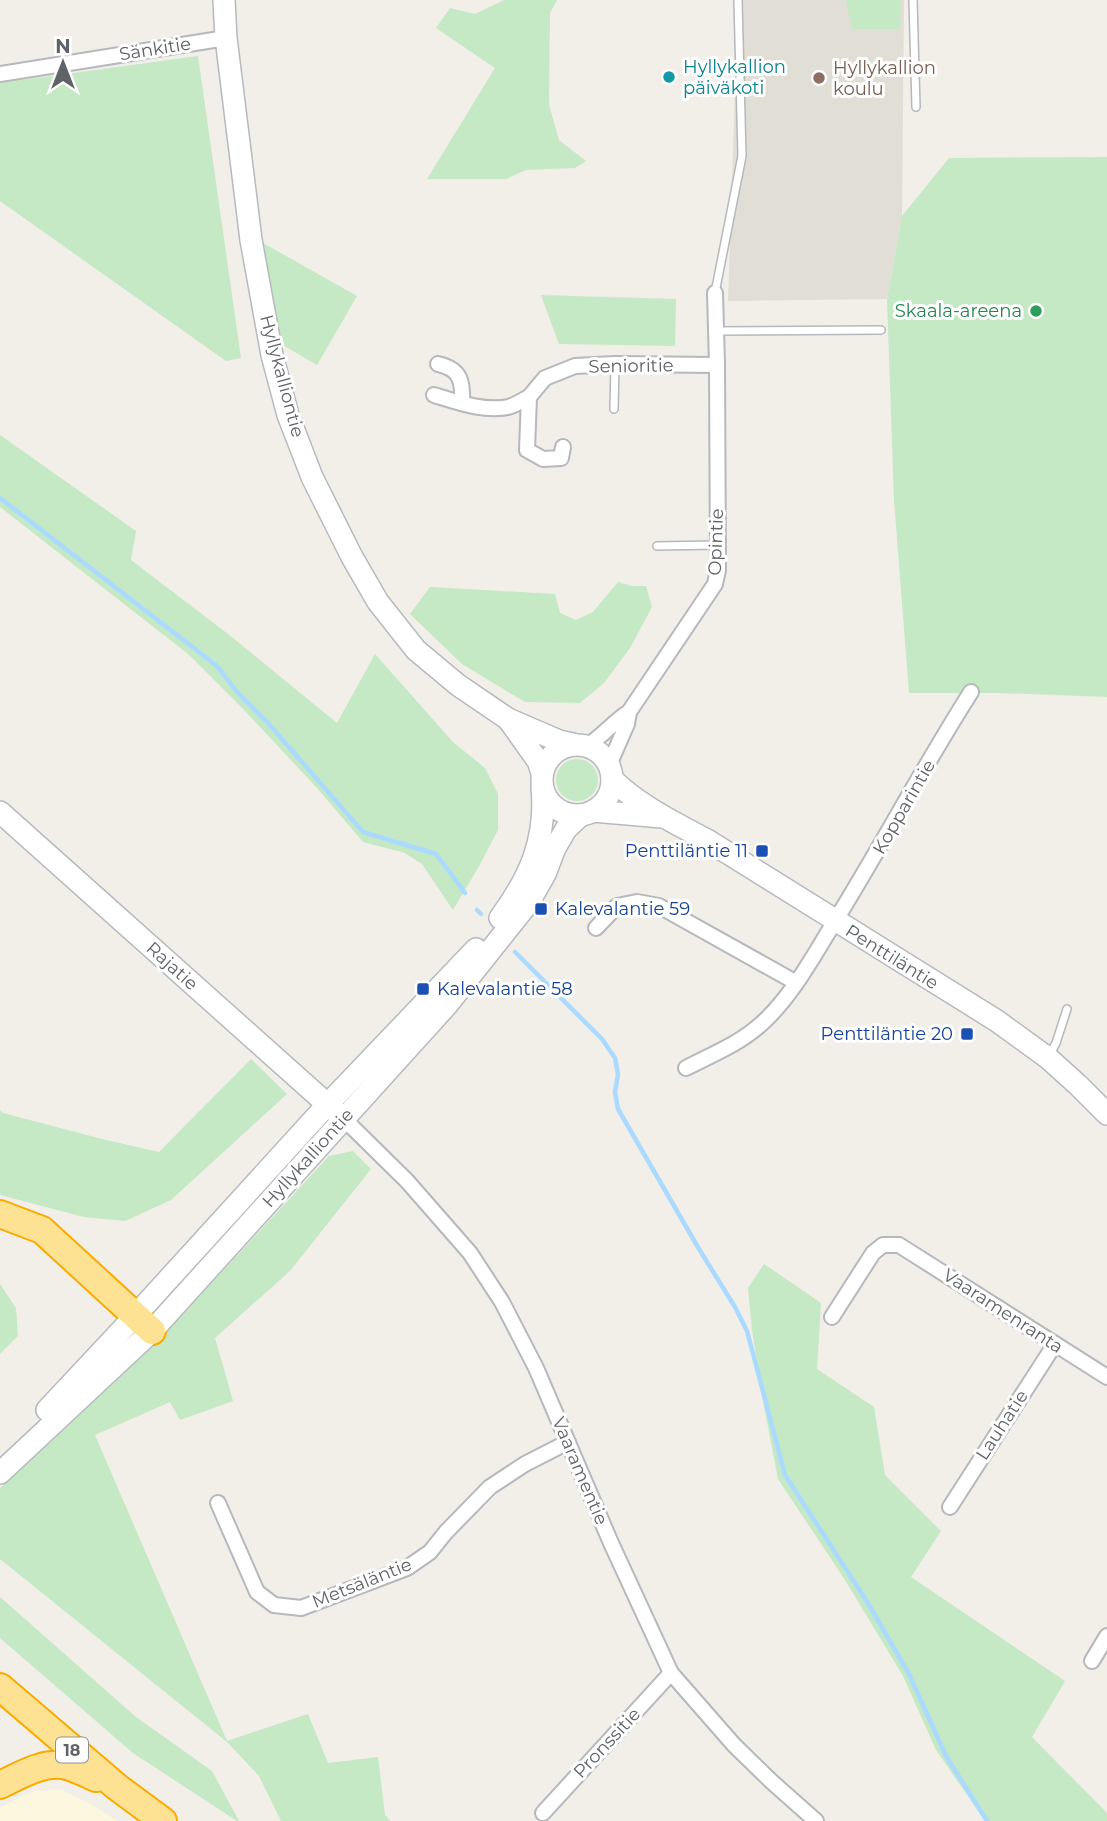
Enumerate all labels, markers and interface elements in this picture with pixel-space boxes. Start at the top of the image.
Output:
north arrow [28,28,98,98]
street label: Sänkitie [118,32,193,66]
text: N [55,35,71,58]
place label: Hyllykallion päiväkoti [683,56,786,99]
place label: Hyllykallion koulu [833,57,936,100]
marker: Hyllykallion päiväkoti [661,69,677,85]
marker: Hyllykallion koulu [811,70,827,86]
place label: Skaala-areena [895,300,1022,322]
marker: Skaala-areena [1028,303,1044,319]
street label: Hyllykalliontie [255,312,309,440]
street label: Senioritie [588,354,674,378]
street label: Opintie [704,508,728,576]
street label: Kopparintie [868,756,940,858]
place label: Penttiläntie 11 [625,840,748,862]
marker: Penttiläntie 11 [754,843,770,859]
place label: Kalevalantie 59 [555,898,690,920]
marker: Kalevalantie 59 [533,901,549,917]
street label: Penttiläntie [841,920,943,994]
street label: Rajatie [142,937,203,995]
place label: Kalevalantie 58 [437,978,573,1000]
marker: Kalevalantie 58 [415,981,431,997]
place label: Penttiläntie 20 [821,1023,953,1045]
marker: Penttiläntie 20 [959,1026,975,1042]
street label: Hyllykalliontie [258,1104,358,1212]
street label: Vaaramenranta [939,1264,1067,1358]
street label: Lauhatie [971,1386,1033,1464]
street label: Vaaramentie [547,1414,613,1528]
street label: Metsäläntie [309,1553,415,1613]
street label: Pronssitie [569,1703,645,1783]
road number: 18 [56,1738,88,1762]

